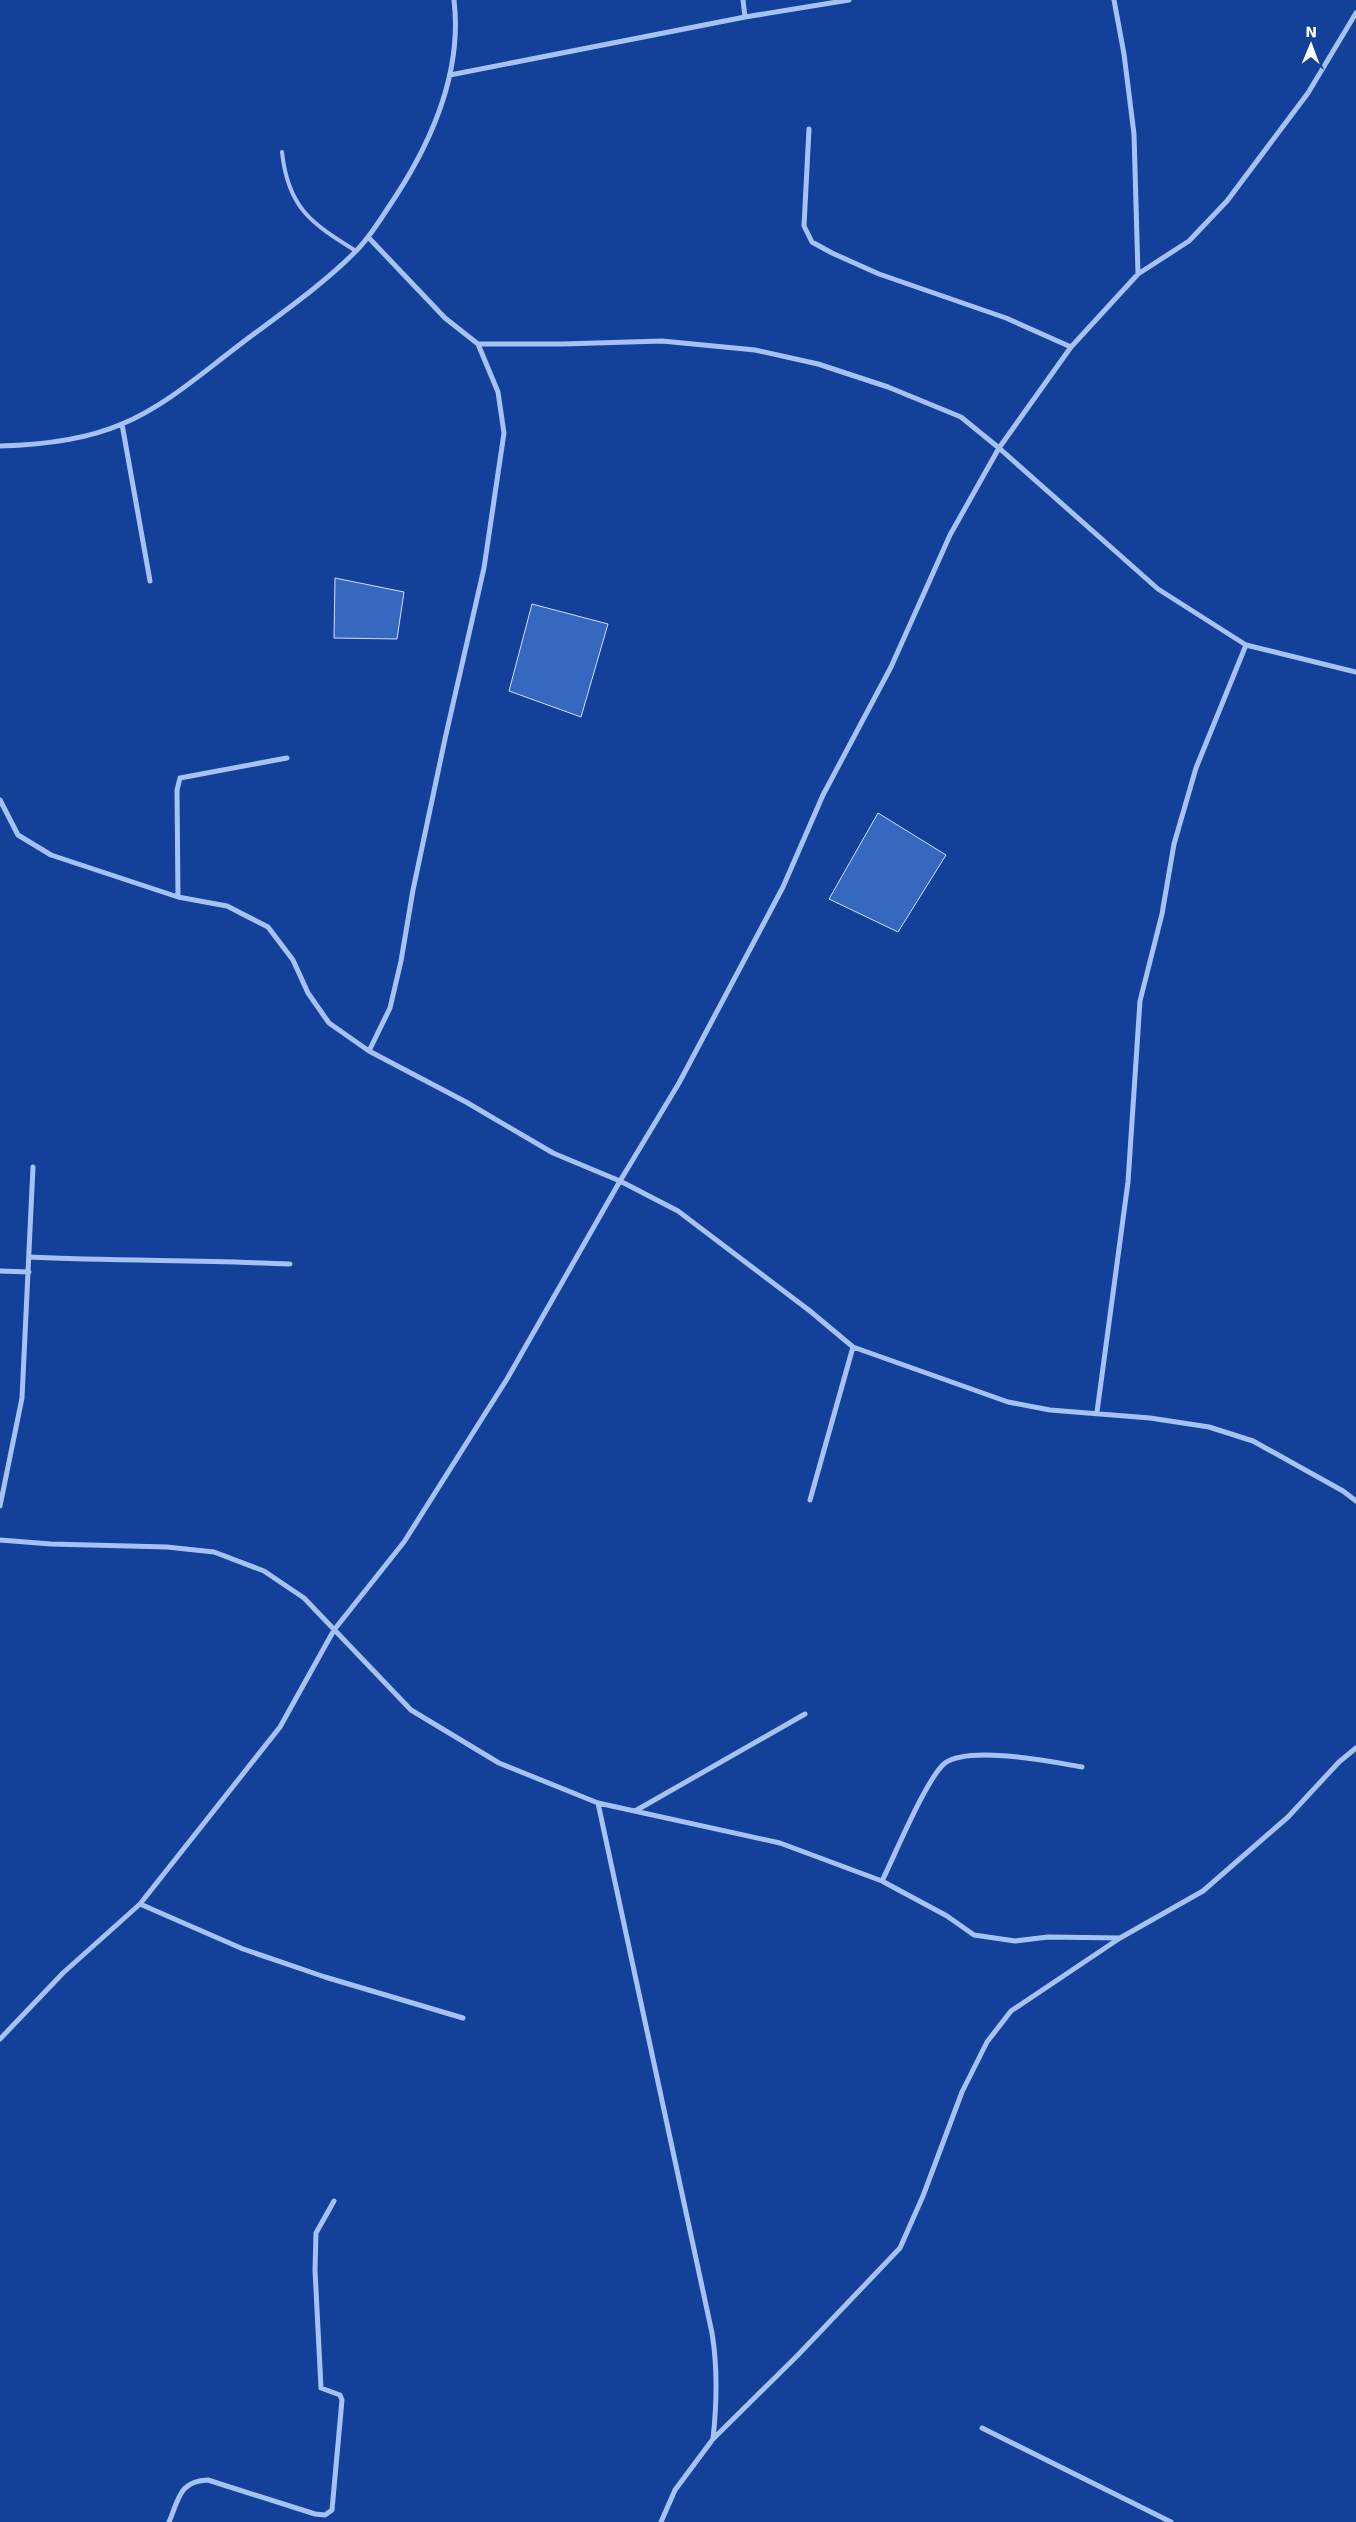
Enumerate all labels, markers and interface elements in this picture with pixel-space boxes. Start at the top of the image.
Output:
north arrow [1286,20,1336,70]
text: N [1305,24,1317,40]

